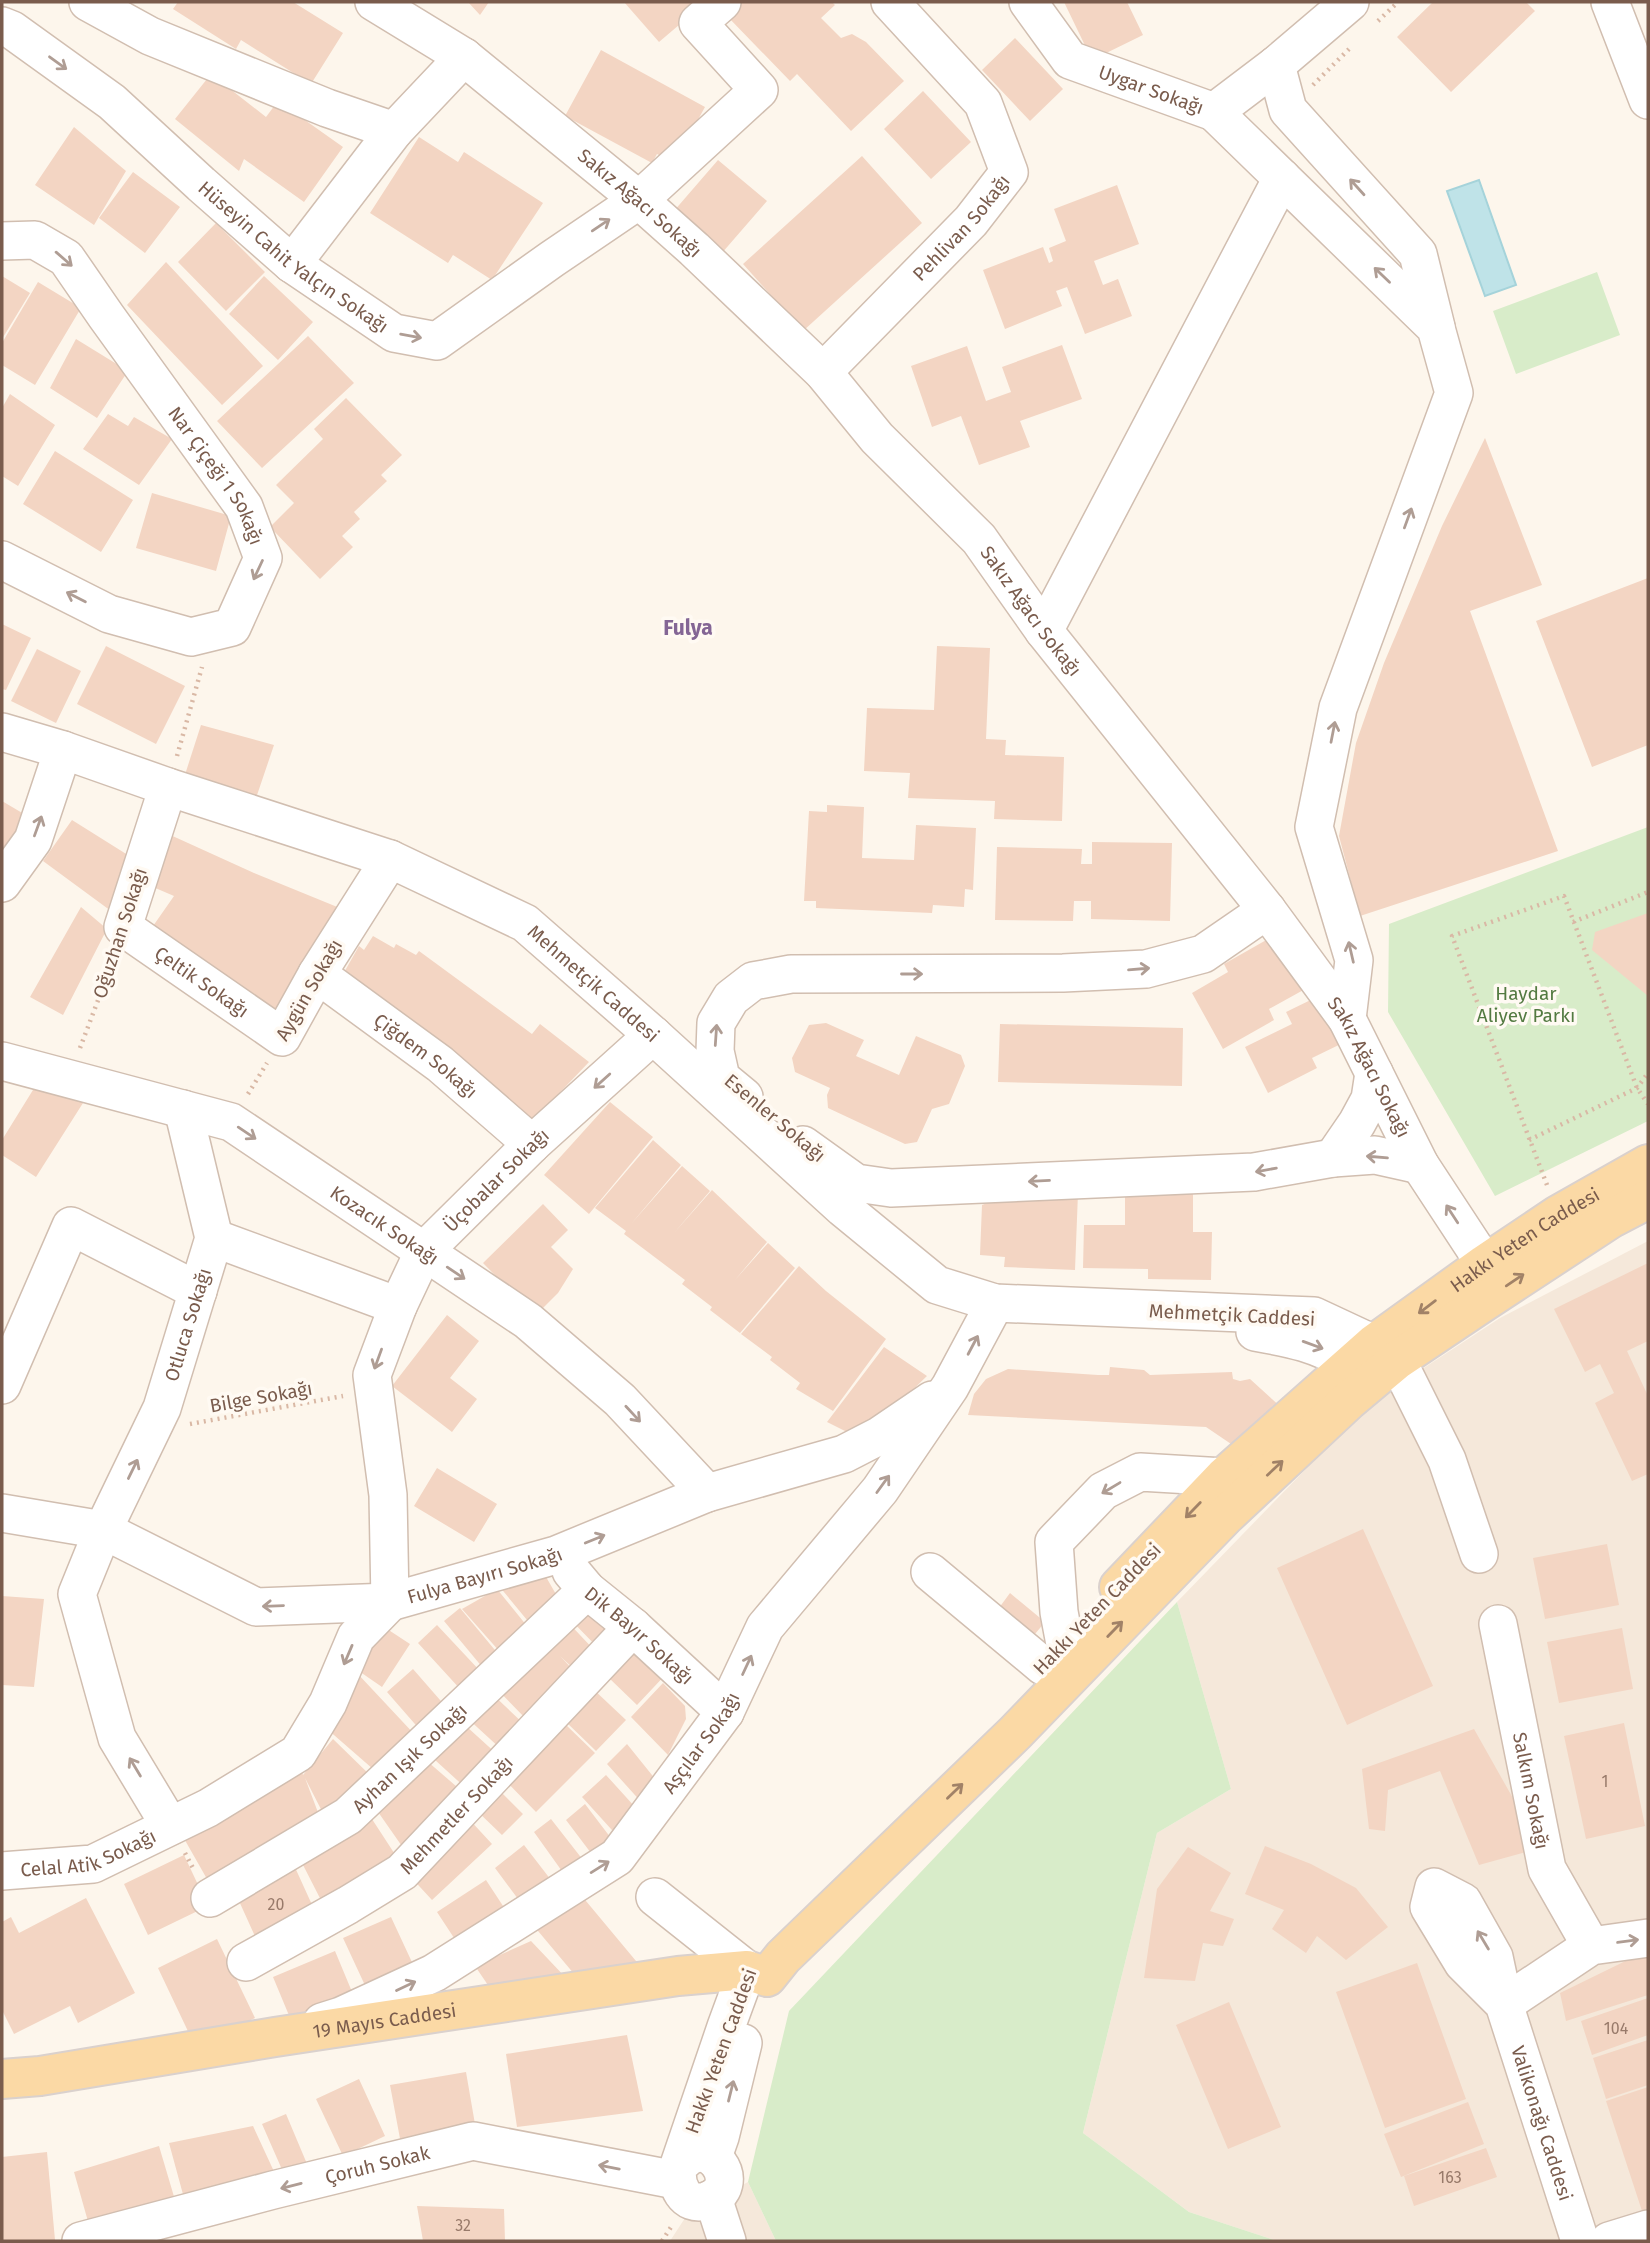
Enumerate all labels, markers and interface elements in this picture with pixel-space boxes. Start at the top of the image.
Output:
one-way arrow [49,55,68,70]
street label: Uygar Sokağı [1095,60,1207,119]
street label: Sakız Ağacı Sokağı [573,143,707,262]
street label: Pehlivan Sokağı [908,170,1014,285]
street label: Hüseyin Cahit Yalçın Sokağı [194,176,393,338]
one-way arrow [1348,179,1365,196]
one-way arrow [591,218,610,232]
one-way arrow [55,251,73,267]
one-way arrow [1374,266,1391,283]
one-way arrow [399,329,422,343]
street label: Nar Çiçeği 1 Sokağı [164,402,269,548]
one-way arrow [1403,507,1415,529]
street label: Sakız Ağacı Sokağı [976,541,1087,680]
one-way arrow [251,559,264,580]
one-way arrow [66,590,86,604]
district label: Fulya [663,615,713,641]
one-way arrow [1326,721,1340,744]
one-way arrow [33,816,46,838]
street label: Oğuzhan Sokağı [88,865,152,1001]
street label: Mehmetçik Caddesi [523,920,664,1047]
street label: Aygün Sokağı [271,935,347,1045]
street label: Çeltik Sokağı [150,941,253,1022]
one-way arrow [1344,941,1357,964]
one-way arrow [1127,962,1150,975]
one-way arrow [900,967,923,981]
park label: Haydar Aliyev Parkı [1477,982,1575,1027]
street label: Sakız Ağacı Sokağı [1323,992,1416,1141]
street label: Çiğdem Sokağı [370,1008,482,1103]
one-way arrow [710,1024,723,1047]
street label: Esenler Sokağı [720,1069,830,1167]
one-way arrow [593,1073,611,1089]
street label: Üçobalar Sokağı [439,1123,553,1236]
one-way arrow [236,1126,256,1140]
one-way arrow [1366,1150,1389,1163]
one-way arrow [1255,1163,1278,1177]
one-way arrow [1027,1175,1050,1188]
street label: Kozacık Sokağı [326,1180,443,1270]
street label: Hakkı Yeten Caddesi [1445,1182,1603,1297]
one-way arrow [1445,1205,1459,1225]
street label: Otluca Sokağı [159,1265,216,1384]
one-way arrow [446,1265,465,1280]
one-way arrow [1505,1273,1524,1288]
street label: Mehmetçik Caddesi [1148,1299,1316,1331]
one-way arrow [1418,1300,1436,1315]
one-way arrow [967,1335,980,1356]
one-way arrow [1302,1340,1324,1352]
one-way arrow [371,1347,383,1369]
street label: Bilge Sokağı [208,1377,314,1417]
one-way arrow [625,1405,642,1422]
one-way arrow [127,1459,140,1480]
one-way arrow [1266,1459,1283,1476]
one-way arrow [876,1475,890,1494]
one-way arrow [1102,1481,1122,1495]
one-way arrow [1184,1501,1201,1518]
one-way arrow [584,1532,606,1545]
street label: Hakkı Yeten Caddesi [1028,1538,1166,1680]
street label: Fulya Bayırı Sokağı [404,1542,566,1608]
street label: Dik Bayır Sokağı [580,1581,699,1689]
one-way arrow [261,1600,284,1613]
one-way arrow [1107,1621,1124,1638]
one-way arrow [341,1644,354,1666]
one-way arrow [741,1655,754,1676]
street label: Aşçılar Sokağı [657,1689,744,1798]
street label: Ayhan Işık Sokağı [347,1698,471,1817]
street label: Salkım Sokağı [1508,1730,1554,1851]
street label: Mehmetler Sokağı [395,1751,517,1879]
one-way arrow [128,1758,142,1778]
house number: 1 [1602,1772,1608,1791]
one-way arrow [946,1782,963,1799]
street label: Celal Atik Sokağı [20,1824,159,1881]
one-way arrow [590,1860,610,1874]
house number: 20 [268,1895,284,1914]
one-way arrow [1476,1930,1490,1950]
one-way arrow [1616,1934,1639,1947]
street label: Hakkı Yeten Caddesi [680,1965,762,2137]
one-way arrow [395,1979,416,1992]
street label: 19 Mayıs Caddesi [311,1998,458,2043]
house number: 104 [1604,2019,1629,2038]
street label: Valikonağı Caddesi [1507,2043,1578,2203]
one-way arrow [725,2080,739,2103]
street label: Çoruh Sokak [323,2140,432,2188]
one-way arrow [598,2160,621,2174]
house number: 163 [1438,2168,1462,2187]
one-way arrow [280,2180,303,2193]
house number: 32 [455,2216,471,2235]

